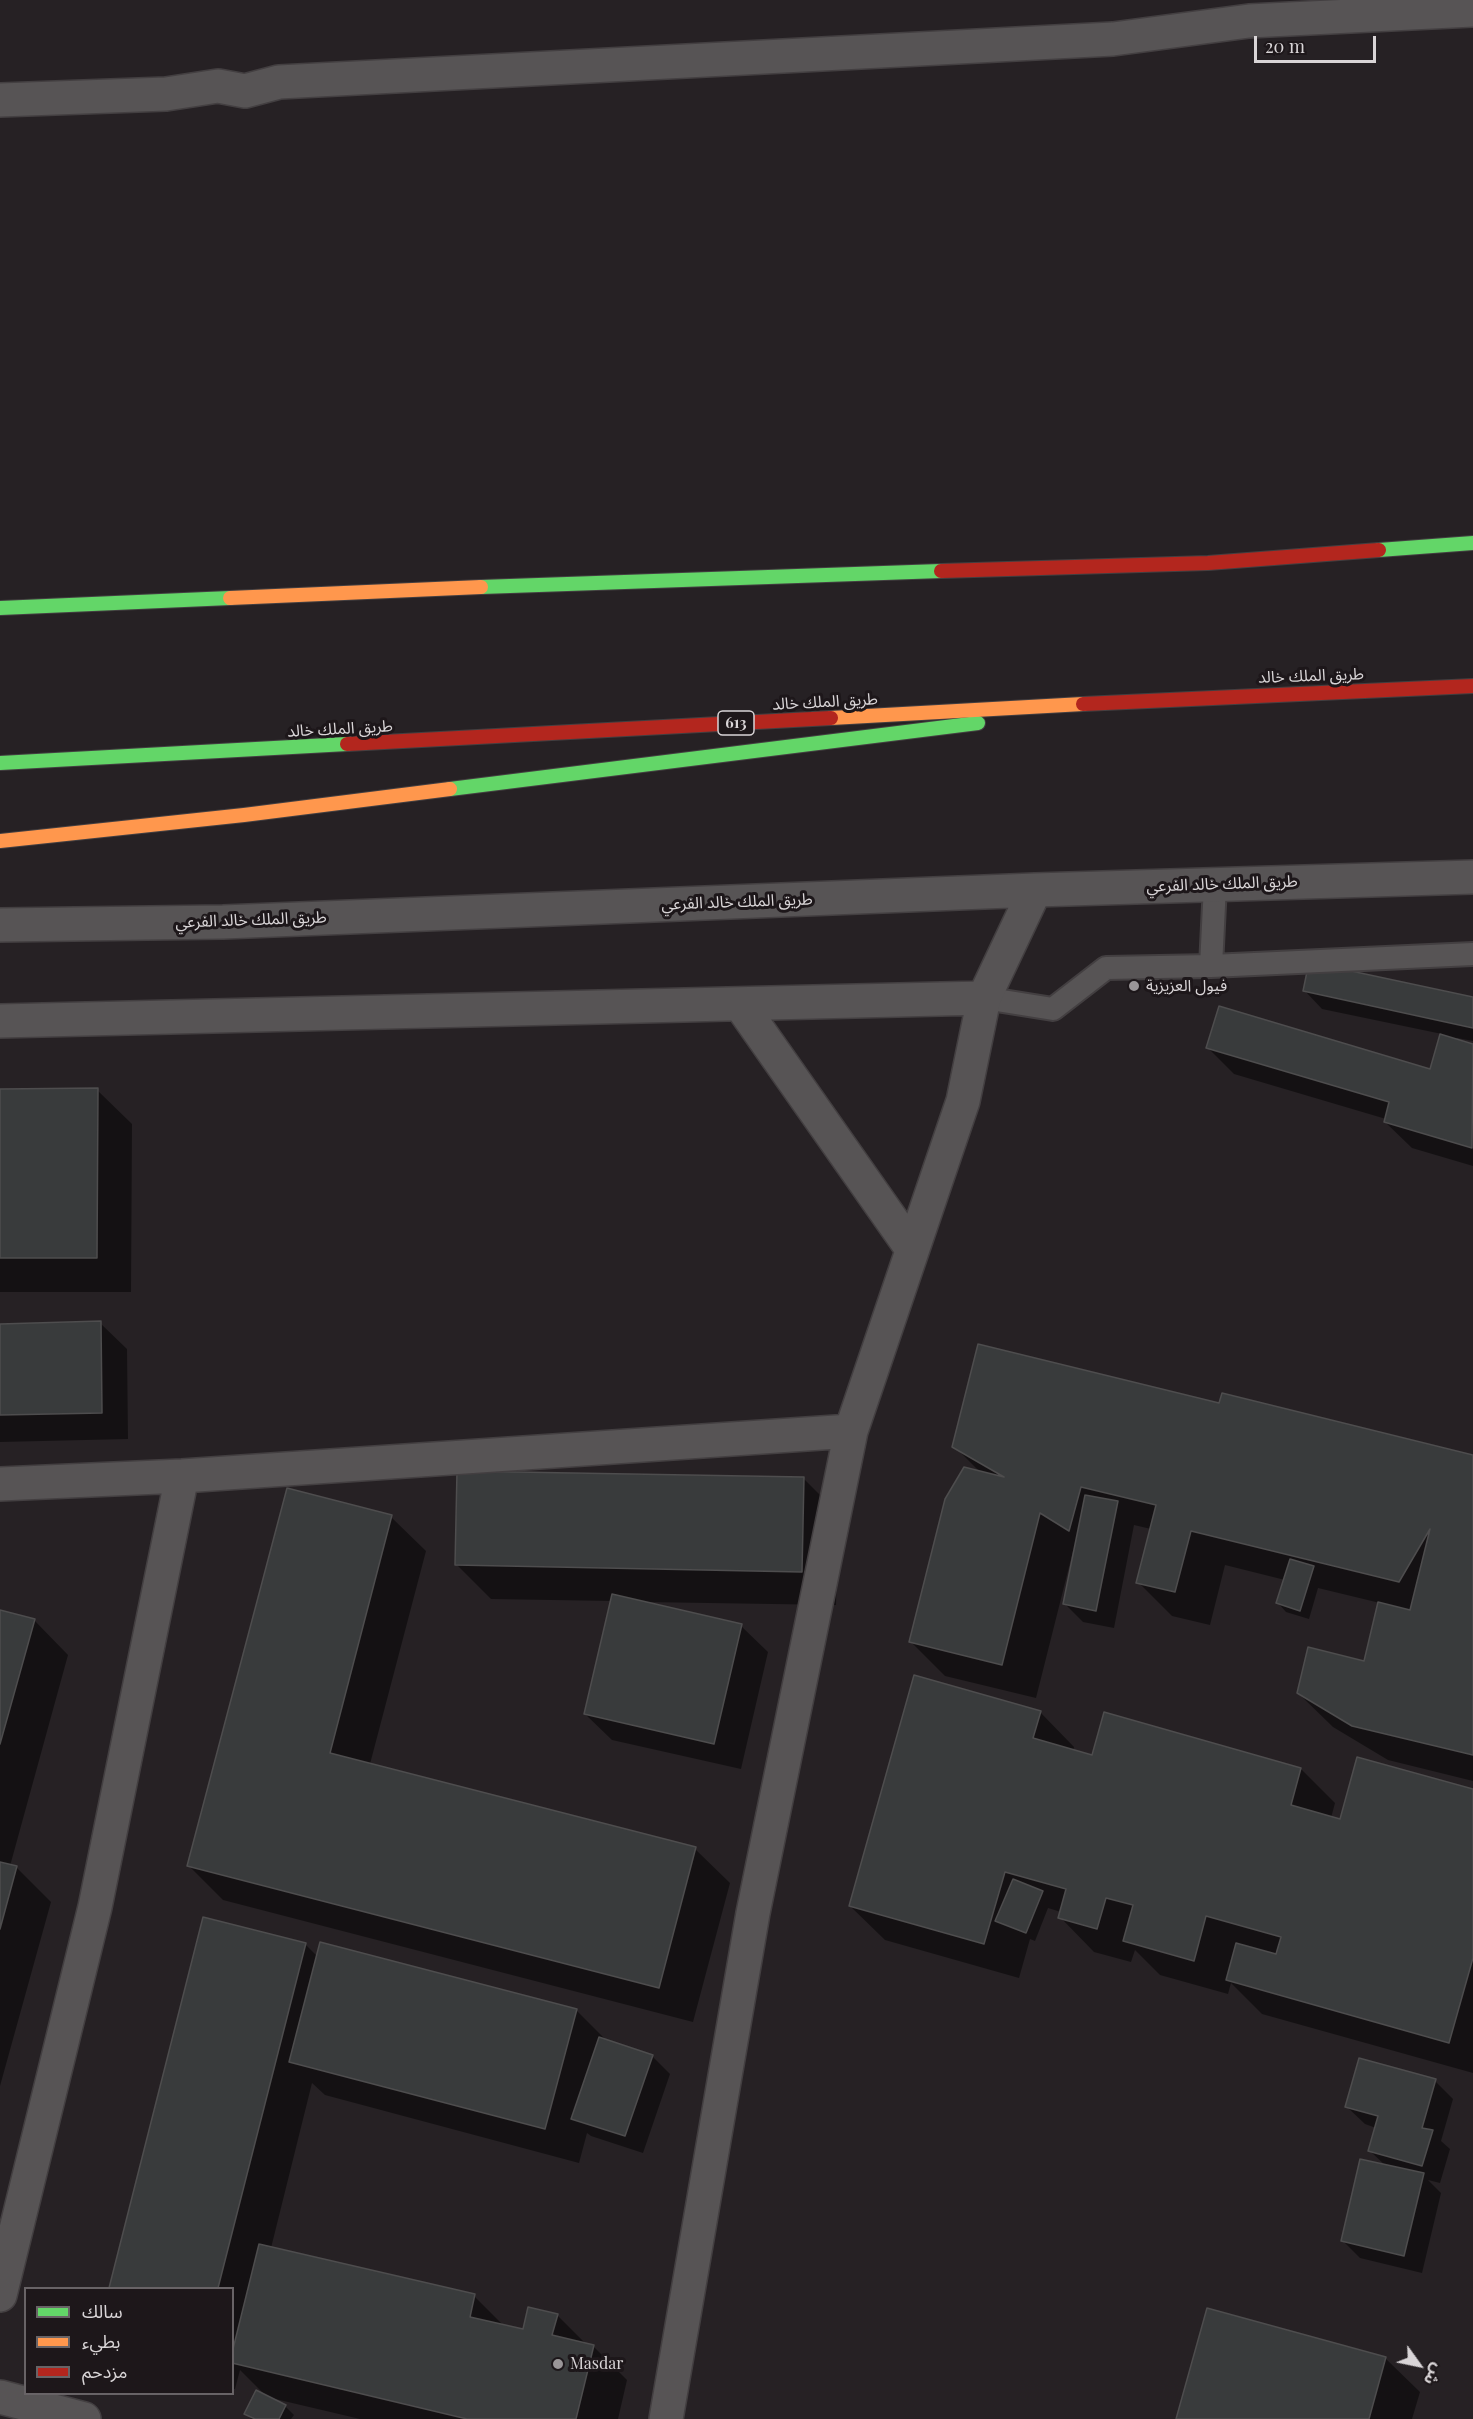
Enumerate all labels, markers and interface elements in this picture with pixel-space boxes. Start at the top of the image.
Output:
scale bar [1257,24,1378,62]
text: 20 m [1265,34,1305,58]
street label: طريق الملك خالد [1258,665,1364,687]
street label: طريق الملك خالد [772,690,878,714]
road number: 613 [718,711,754,735]
street label: طريق الملك خالد [287,717,393,741]
street label: طريق الملك خالد الفرعي [1146,872,1298,896]
street label: طريق الملك خالد الفرعي [661,890,813,914]
street label: طريق الملك خالد الفرعي [175,908,327,932]
place label: فيول العزيزية [1146,976,1227,996]
marker: فيول العزيزية [1127,979,1141,993]
legend [24,2287,234,2395]
text: سالك [82,2299,123,2323]
text: بطيء [82,2329,120,2353]
north arrow [1389,2335,1449,2395]
place label: Masdar [570,2354,623,2374]
marker: Masdar [551,2357,565,2371]
text: مزدحم [82,2359,127,2383]
text: ش [1420,2360,1449,2390]

